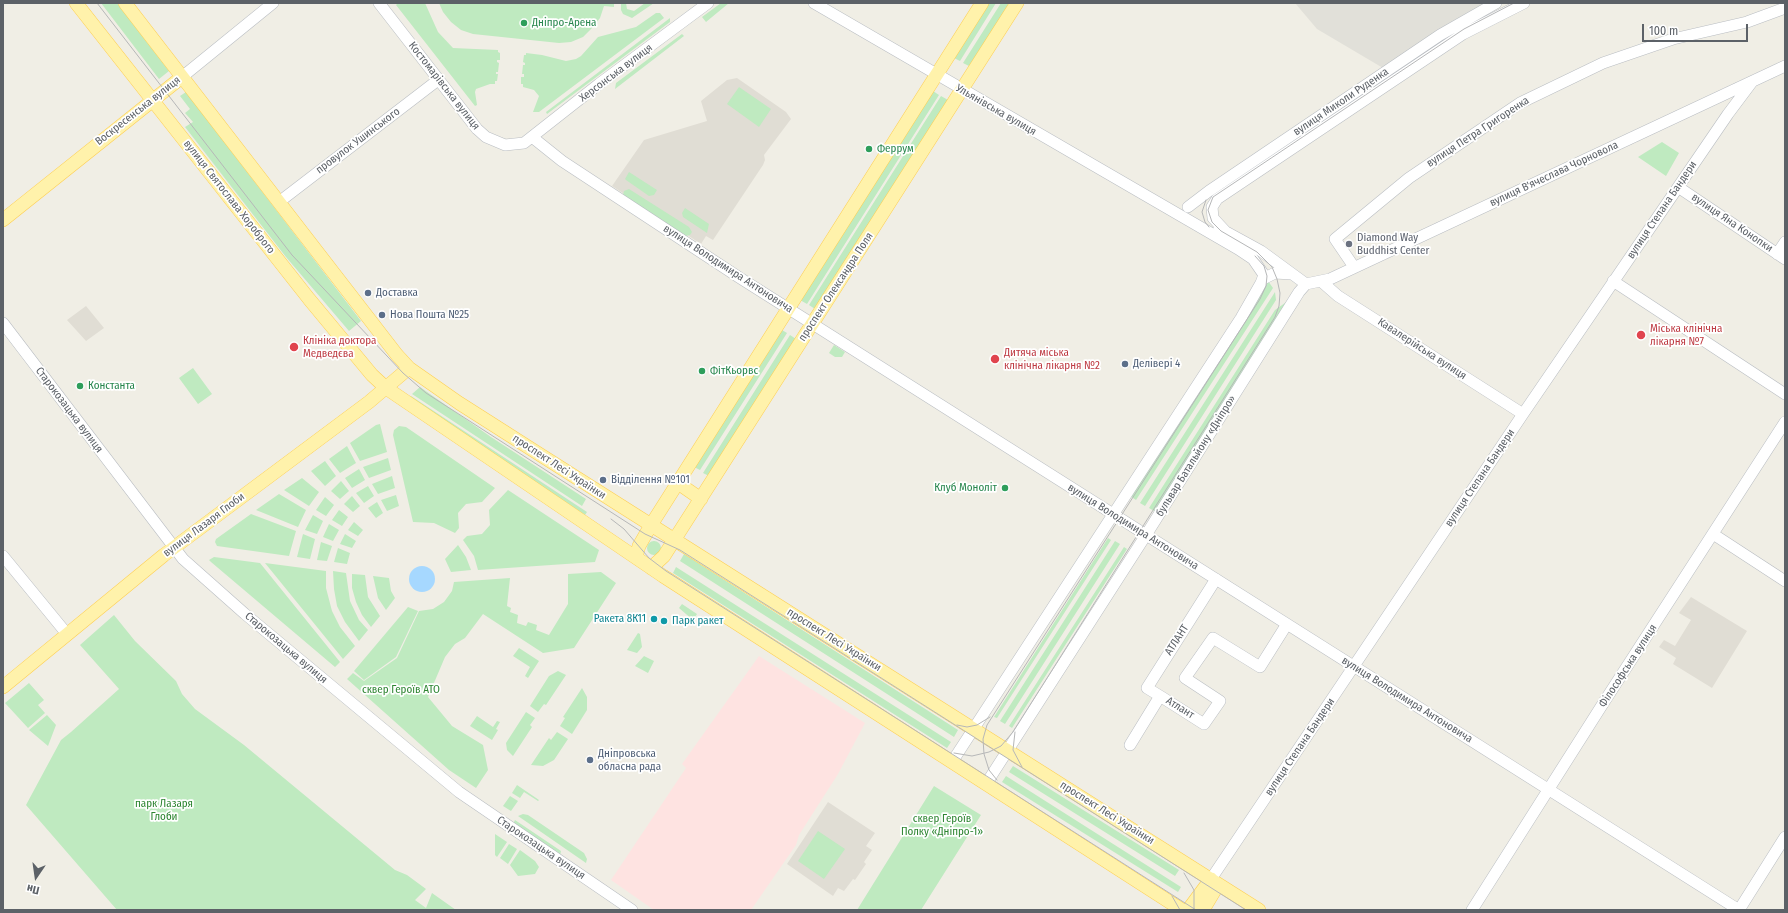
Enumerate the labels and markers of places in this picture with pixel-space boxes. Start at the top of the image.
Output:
place label: Дніпро-Арена [532,16,596,30]
marker: Дніпро-Арена [519,18,529,28]
place label: Феррум [877,142,914,156]
marker: Феррум [864,144,874,154]
place label: Diamond Way Buddhist Center [1357,231,1429,257]
marker: Diamond Way Buddhist Center [1344,239,1354,249]
place label: Доставка [376,286,418,300]
marker: Доставка [363,288,373,298]
place label: Нова Пошта №25 [390,308,469,322]
marker: Нова Пошта №25 [377,310,387,320]
place label: Міська клінічна лікарня №7 [1650,322,1722,348]
marker: Міська клінічна лікарня №7 [1635,329,1647,341]
place label: Клініка доктора Медведєва [303,334,376,360]
marker: Клініка доктора Медведєва [288,341,300,353]
place label: Дитяча міська клінічна лікарня №2 [1004,346,1100,372]
marker: Дитяча міська клінічна лікарня №2 [989,353,1001,365]
place label: Делівері 4 [1133,357,1180,371]
marker: Делівері 4 [1120,359,1130,369]
place label: ФiтКьорвс [710,364,758,378]
marker: ФiтКьорвс [697,366,707,376]
place label: Константа [88,379,135,393]
marker: Константа [75,381,85,391]
place label: Відділення №101 [611,473,690,487]
marker: Відділення №101 [598,475,608,485]
place label: Клуб Моноліт [934,481,997,495]
marker: Клуб Моноліт [1000,483,1010,493]
place label: Ракета 8К11 [594,612,646,626]
marker: Ракета 8К11 [649,614,659,624]
place label: Парк ракет [672,614,723,628]
marker: Парк ракет [659,616,669,626]
place label: Дніпровська обласна рада [598,747,661,773]
marker: Дніпровська обласна рада [585,755,595,765]

